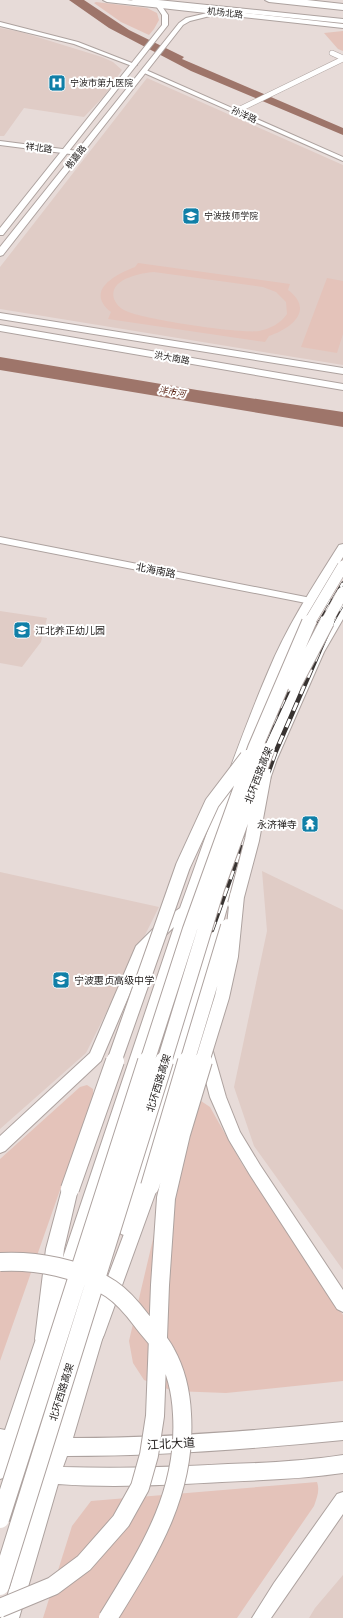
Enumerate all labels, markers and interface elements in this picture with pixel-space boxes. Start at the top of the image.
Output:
street label: 机场北路 [207,5,244,20]
hospital icon: 宁波市第九医院 [47,73,67,93]
place label: 宁波市第九医院 [70,77,133,88]
street label: 孙洋路 [230,104,259,125]
street label: 祥北路 [25,140,53,155]
street label: 榭嘉路 [63,143,88,171]
school or university icon: 宁波技师学院 [181,206,201,226]
place label: 宁波技师学院 [204,210,258,221]
street label: 洪大南路 [153,349,191,366]
water label: 洋市河 [158,384,188,399]
street label: 北海南路 [135,560,177,581]
school or university icon: 江北养正幼儿园 [12,620,32,640]
place label: 江北养正幼儿园 [35,624,105,637]
street label: 北环西路高架 [242,745,275,806]
temple icon: 永济禅寺 [300,814,320,834]
place label: 永济禅寺 [257,818,297,831]
school or university icon: 宁波惠贞高级中学 [51,970,71,990]
place label: 宁波惠贞高级中学 [74,974,154,987]
street label: 北环西路高架 [143,1053,173,1114]
street label: 北环西路高架 [46,1362,76,1423]
street label: 江北大道 [147,1435,195,1452]

